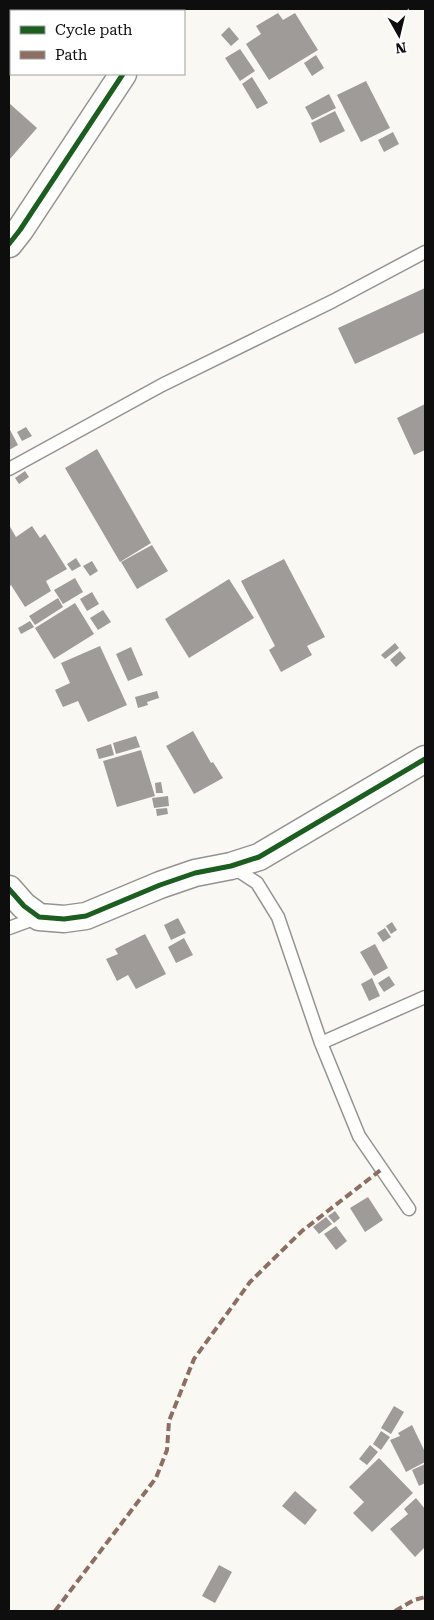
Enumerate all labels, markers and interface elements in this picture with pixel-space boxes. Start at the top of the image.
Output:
legend [10,10,185,75]
north arrow [374,10,424,60]
text: Cycle path [55,21,133,39]
text: N [394,39,407,57]
text: Path [55,46,88,64]

